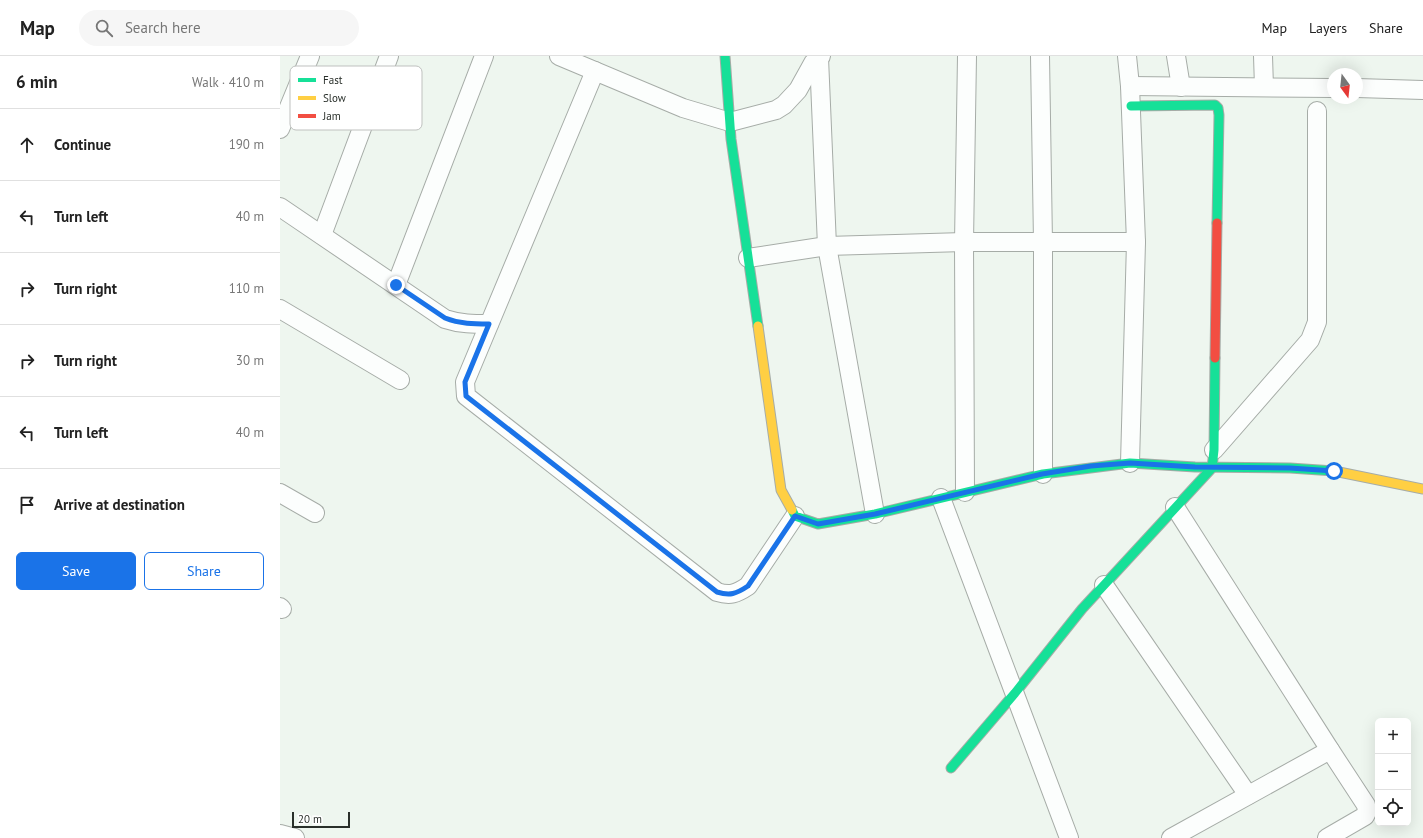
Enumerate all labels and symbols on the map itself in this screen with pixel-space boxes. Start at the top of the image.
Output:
legend [290,66,422,130]
north arrow [1327,68,1363,104]
text: Fast [323,73,343,87]
text: Slow [323,91,346,105]
text: Jam [322,109,341,123]
route end [387,276,405,294]
route start [1325,462,1343,480]
scale bar [292,810,350,829]

